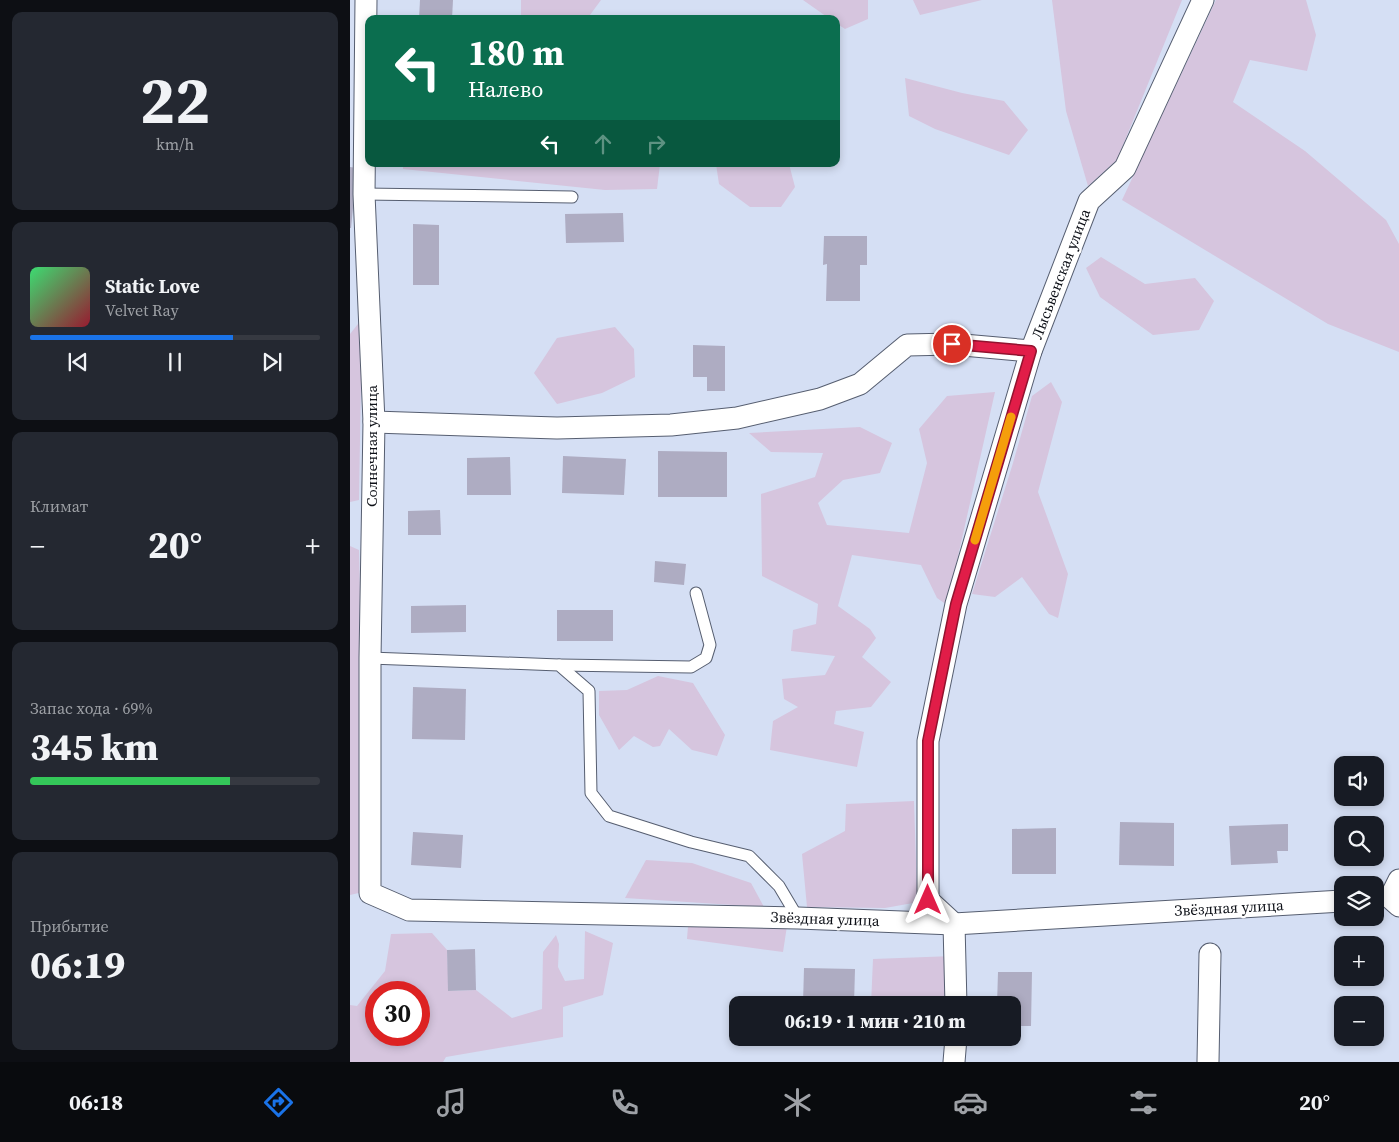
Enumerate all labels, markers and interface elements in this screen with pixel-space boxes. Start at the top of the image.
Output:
text: 180 m [468,29,564,77]
icon: left [385,35,450,100]
text: 22 [140,56,210,145]
text: Налево [468,74,543,104]
icon: left [536,130,564,158]
icon: ahead [589,130,617,158]
icon: right [642,130,670,158]
text: km/h [156,133,194,155]
street label: Лысьвенская улица [1026,205,1095,342]
text: Static Love [105,273,200,299]
text: Velvet Ray [105,299,179,321]
pin [931,323,973,365]
icon: arrive [938,330,966,358]
icon: previous [64,348,92,376]
icon: pause [161,348,189,376]
icon: next [258,348,286,376]
street label: Солнечная улица [361,385,382,507]
text: Климат [30,495,88,517]
text: 20° [148,519,202,571]
text: − [30,527,45,565]
text: + [305,527,320,565]
text: Запас хода · 69% [30,697,153,719]
text: 345 km [30,721,158,773]
map controls [1334,756,1384,1046]
button: sound [1334,756,1384,806]
button: search [1334,816,1384,866]
position arrow [901,873,953,925]
button: layers [1334,876,1384,926]
street label: Звёздная улица [1174,894,1285,921]
street label: Звёздная улица [770,906,880,931]
text: Прибытие [30,915,109,937]
button: + [1334,936,1384,986]
text: 06:19 [30,939,125,991]
speed limit sign: 30 [365,981,430,1046]
button: − [1334,996,1384,1046]
text: 06:19 · 1 мин · 210 m [785,1008,965,1034]
icon: directions [261,1085,296,1120]
icon: music [434,1085,469,1120]
icon: phone [607,1085,642,1120]
icon: climate [780,1085,815,1120]
icon: car [953,1085,988,1120]
icon: filters [1126,1085,1161,1120]
text: 06:18 [69,1087,123,1117]
text: 20° [1299,1087,1330,1117]

